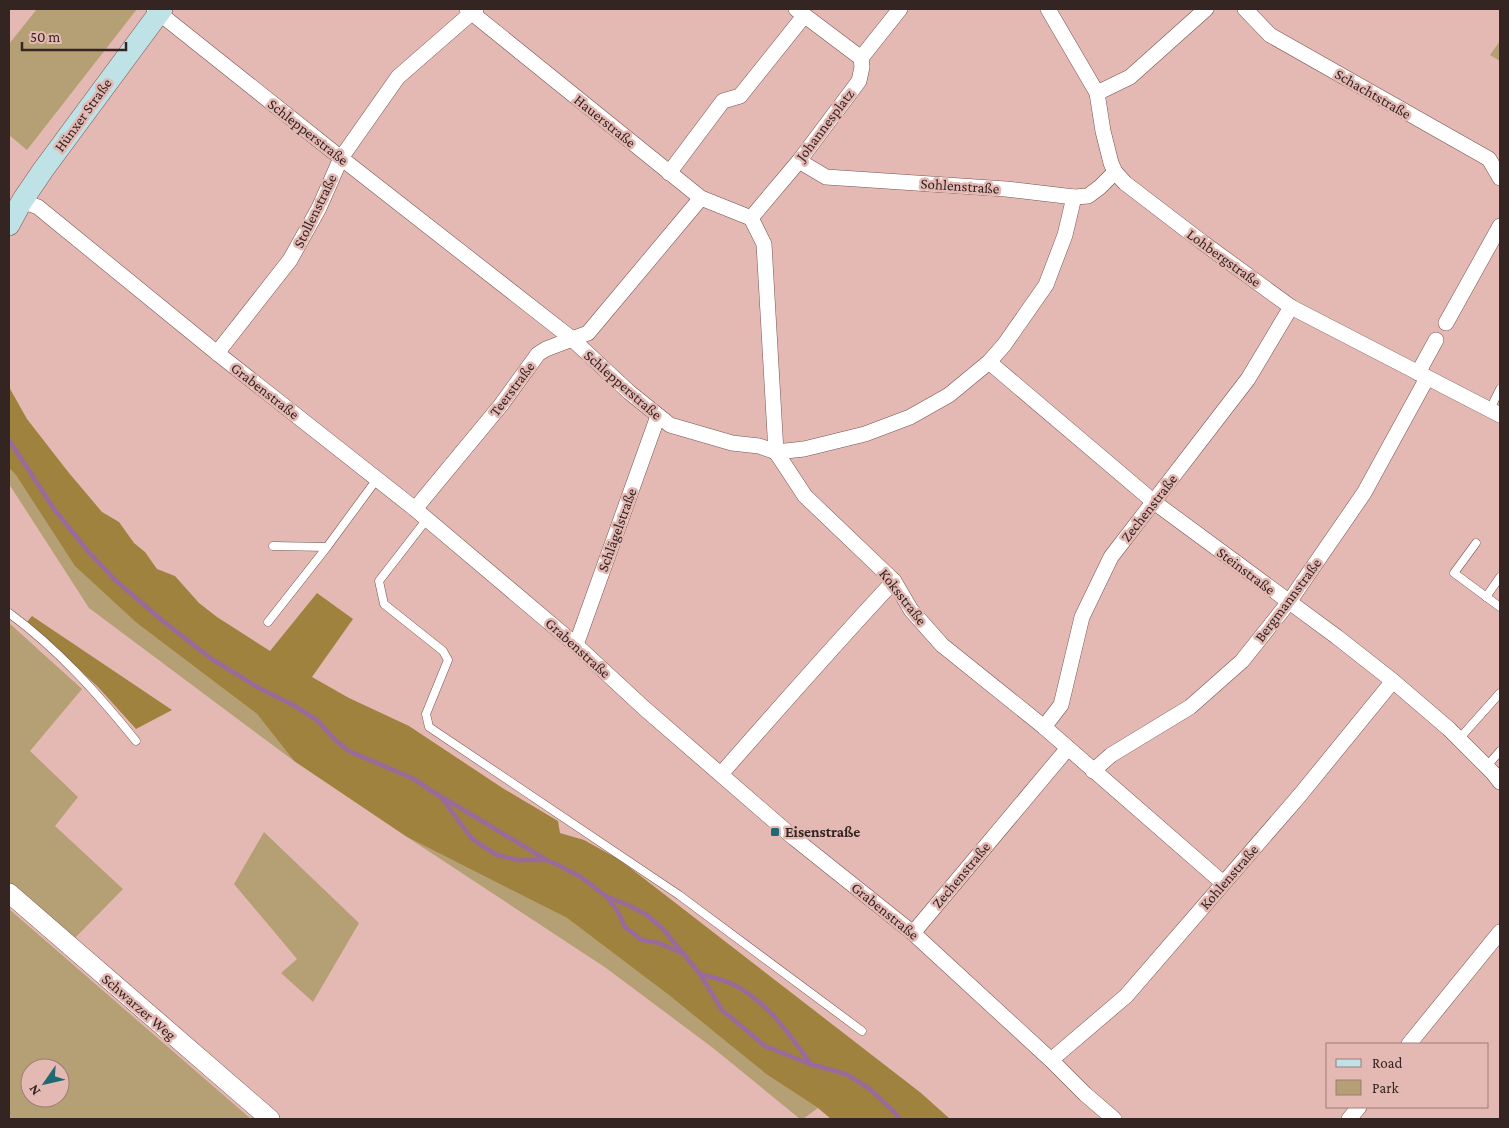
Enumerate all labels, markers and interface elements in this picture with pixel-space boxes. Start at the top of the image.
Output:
scale bar [22,20,126,52]
text: 50 m [30,29,60,45]
street label: Schachtstraße [1332,66,1414,122]
street label: Hünxer Straße [51,75,115,155]
street label: Johannesplatz [792,86,858,166]
street label: Hauerstraße [571,91,639,151]
street label: Schlepperstraße [264,96,351,169]
street label: Stollenstraße [290,171,340,250]
street label: Sohlenstraße [920,175,1000,197]
street label: Lohbergstraße [1183,226,1264,291]
street label: Schlepperstraße [580,347,665,424]
street label: Teerstraße [486,358,538,419]
street label: Grabenstraße [228,360,302,423]
street label: Zechenstraße [1118,471,1180,545]
street label: Schlägelstraße [595,486,641,574]
street label: Steinstraße [1214,544,1278,598]
street label: Bergmannstraße [1252,555,1326,645]
street label: Koksstraße [876,566,930,628]
street label: Grabenstraße [542,615,614,682]
place label: Eisenstraße [785,824,860,840]
marker: Eisenstraße [769,826,781,838]
street label: Zechenstraße [929,839,993,911]
street label: Kohlenstraße [1197,841,1262,913]
street label: Grabenstraße [848,879,922,943]
street label: Schwarzer Weg [98,971,179,1044]
legend [1326,1043,1489,1108]
text: Road [1372,1055,1403,1071]
north arrow [20,1058,70,1108]
text: Park [1372,1080,1399,1096]
text: N [25,1081,44,1099]

